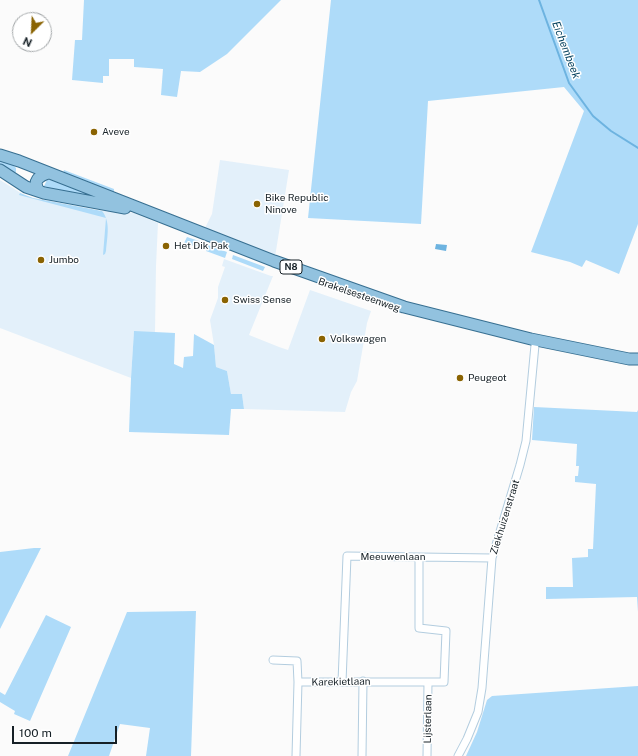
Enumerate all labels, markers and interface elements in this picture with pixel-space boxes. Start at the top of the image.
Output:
north arrow [12,12,52,52]
water label: Eichembeek [549,19,583,81]
text: N [21,35,34,49]
place label: Aveve [102,126,130,138]
marker: Aveve [89,127,99,137]
place label: Bike Republic Ninove [265,192,329,216]
marker: Bike Republic Ninove [252,199,262,209]
place label: Het Dik Pak [174,240,228,252]
marker: Het Dik Pak [161,241,171,251]
place label: Jumbo [49,254,79,266]
marker: Jumbo [36,255,46,265]
road number: N8 [280,260,302,274]
street label: Brakelsesteenweg [316,275,402,315]
place label: Swiss Sense [233,294,291,306]
marker: Swiss Sense [220,295,230,305]
place label: Volkswagen [330,333,386,345]
marker: Volkswagen [317,334,327,344]
place label: Peugeot [468,372,507,384]
marker: Peugeot [455,373,465,383]
street label: Ziekhuizenstraat [488,478,522,556]
street label: Meeuwenlaan [361,551,425,563]
street label: Karekietlaan [311,675,371,689]
street label: Lijsterlaan [422,694,434,744]
scale bar [14,718,119,744]
text: 100 m [19,726,52,740]

